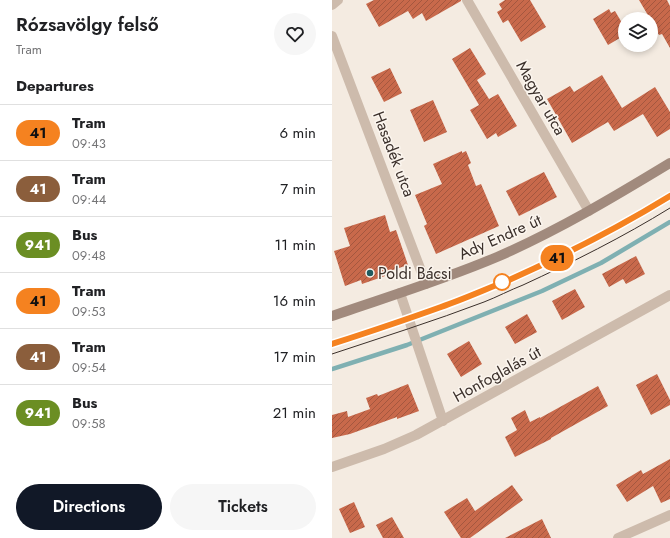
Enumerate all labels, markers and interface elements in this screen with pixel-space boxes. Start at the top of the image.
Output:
text: Rózsavölgy felső [16,11,159,38]
map controls [618,12,658,52]
button: layers [618,12,658,52]
button: heart [274,13,316,55]
text: Tram [16,40,42,59]
street label: Magyar utca [510,57,572,139]
text: Departures [16,75,94,97]
street label: Hasadék utca [367,108,421,200]
text: Tram [72,112,106,134]
text: 6 min [279,122,316,144]
text: 41 [30,123,46,143]
text: 09:43 [72,134,106,153]
text: Tram [72,168,106,190]
text: 7 min [280,178,316,200]
text: 41 [30,179,46,199]
text: 09:44 [72,190,106,209]
street label: Ady Endre út [455,208,545,265]
text: Bus [72,224,97,246]
text: 11 min [275,234,316,256]
text: 941 [25,235,51,255]
line badge: 41 [539,245,575,271]
text: 09:48 [72,246,106,265]
text: 41 [549,248,565,268]
place label: Poldi Bácsi [378,262,452,285]
marker: Poldi Bácsi [365,268,375,278]
unlabelled marker [493,273,511,291]
text: Tram [72,280,106,302]
text: 16 min [273,290,316,312]
text: 41 [30,291,46,311]
text: 09:53 [72,302,106,321]
text: Tram [72,336,106,358]
street label: Honfoglalás út [449,340,545,408]
text: 17 min [273,346,316,368]
text: 41 [30,347,46,367]
text: 09:54 [72,358,106,377]
text: Bus [72,392,97,414]
text: 21 min [273,402,316,424]
text: 941 [25,403,51,423]
text: 09:58 [72,414,106,433]
button: Directions [16,484,162,530]
button: Tickets [170,484,316,530]

